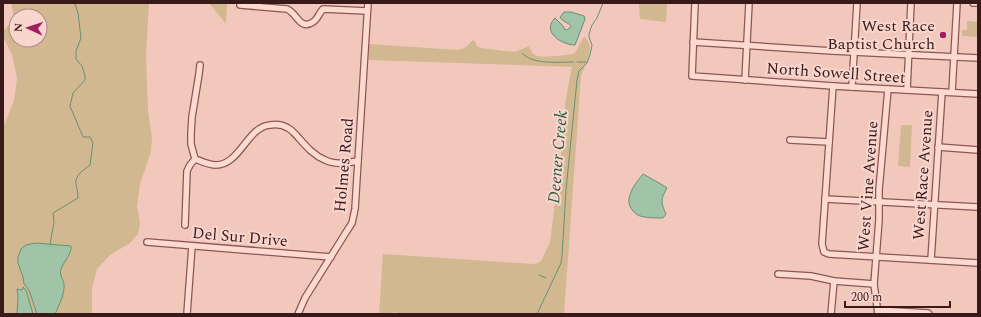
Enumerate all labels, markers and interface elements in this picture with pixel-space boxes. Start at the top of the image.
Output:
north arrow [8,8,48,48]
place label: West Race Baptist Church [827,14,935,56]
text: N [10,23,27,32]
marker: West Race Baptist Church [938,30,948,40]
street label: North Sowell Street [766,56,907,90]
water label: Deener Creek [541,109,575,205]
street label: West Race Avenue [906,109,940,241]
street label: Holmes Road [328,117,360,213]
street label: West Vine Avenue [851,120,885,252]
street label: Del Sur Drive [191,221,289,253]
scale bar [845,283,950,309]
text: 200 m [851,288,882,307]

